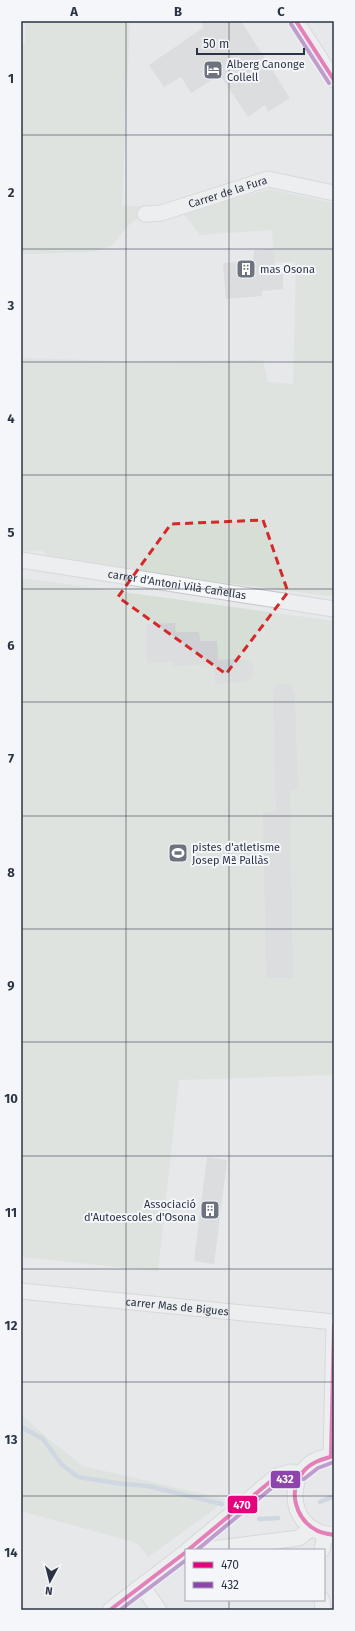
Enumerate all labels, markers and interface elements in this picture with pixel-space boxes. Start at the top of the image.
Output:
text: A [69,4,78,19]
text: B [174,4,182,19]
text: C [277,4,285,19]
scale bar [197,30,304,56]
text: 50 m [203,37,229,51]
place label: Alberg Canonge Collell [227,58,305,84]
hotel icon: Alberg Canonge Collell [202,59,224,81]
text: 1 [8,71,14,86]
street label: Carrer de la Fura [187,173,269,210]
text: 2 [8,185,15,200]
building icon: mas Osona [235,258,257,280]
place label: mas Osona [260,263,315,276]
text: 3 [7,298,15,313]
text: 4 [7,411,15,426]
text: 5 [8,525,15,540]
street label: carrer d'Antoni Vilà Cañellas [107,567,247,602]
text: 6 [7,638,15,653]
text: 7 [8,751,14,766]
place label: pistes d'atletisme Josep Mª Pallàs [192,841,280,867]
sports icon: pistes d'atletisme Josep Mª Pallàs [167,842,189,864]
text: 8 [7,865,15,880]
text: 9 [7,978,15,993]
text: 10 [4,1091,18,1106]
place label: Associació d'Autoescoles d'Osona [84,1198,196,1224]
building icon: Associació d'Autoescoles d'Osona [199,1199,221,1221]
text: 11 [5,1205,17,1220]
street label: carrer Mas de Bigues [125,1295,229,1318]
text: 12 [5,1318,18,1333]
text: 13 [5,1432,18,1447]
line badge: 432 [270,1470,301,1489]
text: 432 [276,1473,294,1486]
line badge: 470 [227,1495,258,1514]
text: 470 [233,1499,251,1512]
text: 14 [4,1545,18,1560]
legend [185,1549,325,1601]
text: 470 [221,1558,239,1572]
north arrow [30,1561,70,1601]
text: 432 [221,1578,239,1592]
text: N [44,1584,53,1597]

